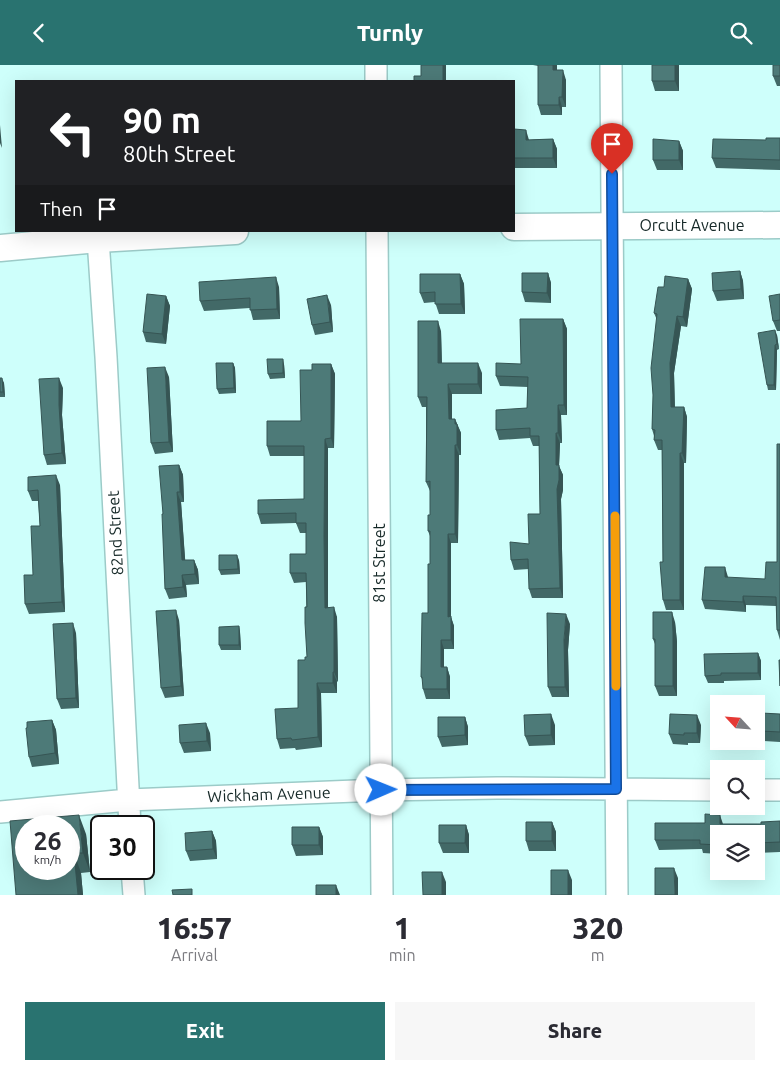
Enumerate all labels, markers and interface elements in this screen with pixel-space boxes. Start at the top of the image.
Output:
icon: back [25,19,53,47]
icon: search [727,19,755,47]
text: Turnly [357,20,423,45]
icon: left [40,100,105,165]
text: 90 m [123,100,201,140]
pin [591,123,633,174]
icon: arrive [598,130,626,158]
text: 80th Street [123,141,236,166]
icon: arrive [93,195,121,223]
text: Then [40,198,83,220]
street label: Orcutt Avenue [639,216,745,234]
street label: 82nd Street [104,489,126,576]
street label: 81st Street [370,522,388,603]
north arrow [710,695,765,750]
map controls [710,695,765,880]
button: search [710,760,765,815]
position arrow [354,763,406,815]
street label: Wickham Avenue [207,783,331,805]
speed limit sign: 30 [90,815,155,880]
button: layers [710,825,765,880]
text: 26 [33,827,62,855]
text: km/h [34,853,61,866]
text: 16:57 [157,911,232,945]
text: 1 [394,911,411,945]
text: 320 [572,911,623,945]
text: Arrival [171,946,218,964]
text: min [389,946,416,964]
text: m [591,946,605,964]
button: Exit [25,1002,385,1060]
button: Share [395,1002,755,1060]

